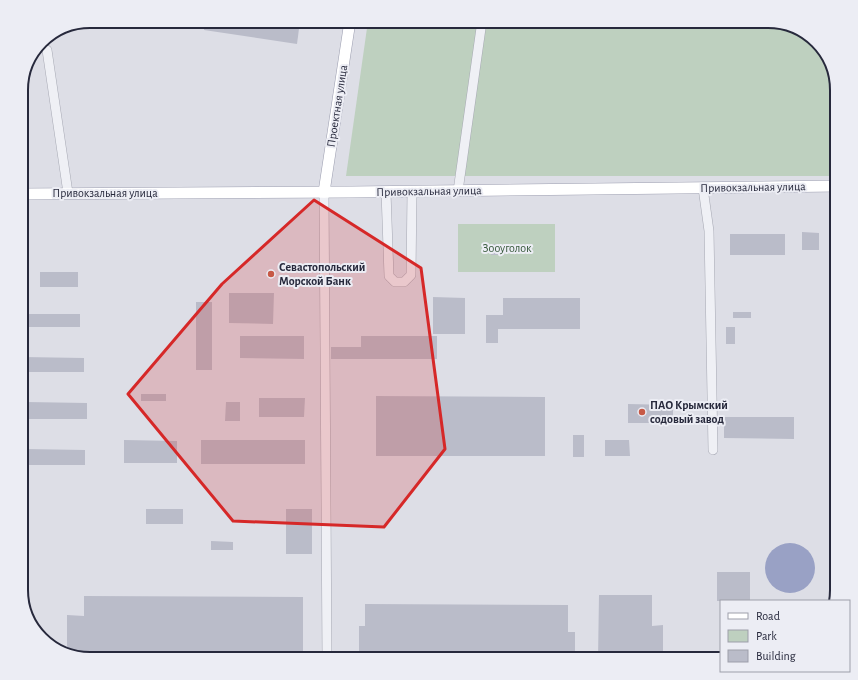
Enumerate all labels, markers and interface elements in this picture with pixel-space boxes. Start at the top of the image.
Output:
street label: Проектная улица [325,64,350,148]
street label: Привокзальная улица [700,180,806,195]
street label: Привокзальная улица [376,184,482,199]
street label: Привокзальная улица [52,187,158,200]
park label: Зооуголок [482,242,532,255]
place label: Севастопольский Морской Банк [279,261,365,287]
marker: Севастопольский Морской Банк [266,269,276,279]
place label: ПАО Крымский содовый завод [650,399,728,425]
marker: ПАО Крымский содовый завод [637,407,647,417]
legend [720,600,850,672]
text: Road [756,610,780,622]
text: Park [756,630,777,642]
text: Building [756,650,796,662]

